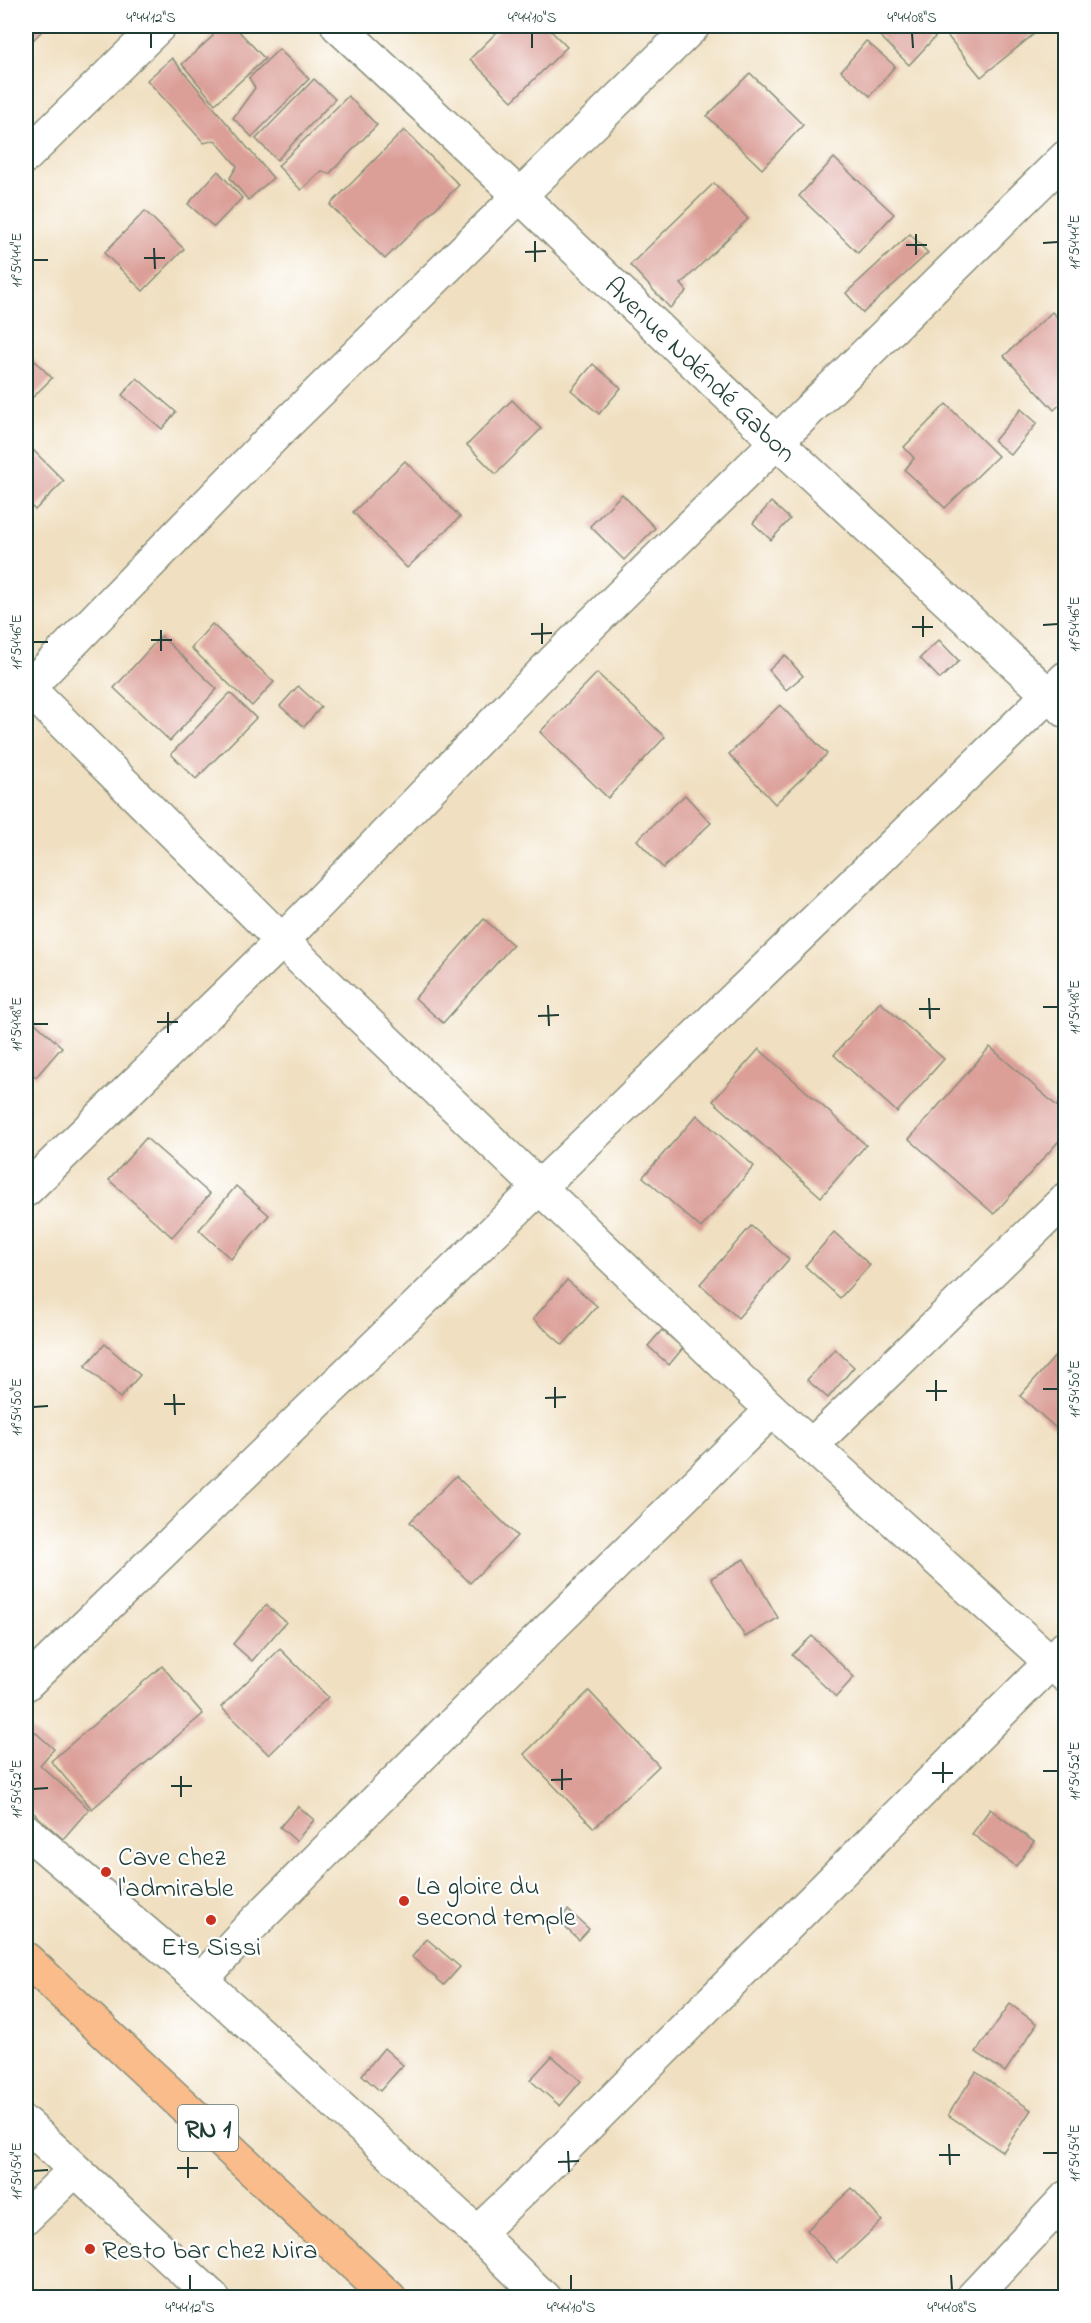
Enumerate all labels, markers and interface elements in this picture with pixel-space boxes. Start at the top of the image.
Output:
text: 4°44'12"S [126,7,176,29]
text: 4°44'10"S [508,7,557,29]
text: 4°44'08"S [887,7,937,29]
text: 11°54'44"E [1064,215,1086,269]
text: 11°54'44"E [6,233,28,287]
street label: Avenue Ndéndé Gabon [595,269,804,473]
text: 11°54'46"E [1064,596,1086,652]
text: 11°54'46"E [6,614,28,670]
text: 11°54'48"E [1064,980,1086,1034]
text: 11°54'48"E [6,997,28,1051]
text: 11°54'50"E [1064,1360,1086,1418]
text: 11°54'50"E [6,1378,28,1436]
text: 11°54'52"E [1064,1742,1086,1800]
text: 11°54'52"E [6,1760,28,1818]
place label: Cave chez l'admirable [118,1839,235,1909]
marker: Cave chez l'admirable [99,1865,113,1879]
place label: La gloire du second temple [416,1868,577,1938]
marker: La gloire du second temple [397,1894,411,1908]
marker: Ets Sissi [204,1913,218,1927]
place label: Ets Sissi [161,1929,261,1968]
road number: RN 1 [178,2105,238,2151]
text: 11°54'54"E [1064,2124,1086,2182]
text: 11°54'54"E [6,2142,28,2200]
place label: Resto bar chez Nira [102,2232,318,2271]
marker: Resto bar chez Nira [83,2242,97,2256]
text: 4°44'12"S [165,2297,215,2319]
text: 4°44'10"S [547,2297,596,2319]
text: 4°44'08"S [927,2297,977,2319]

